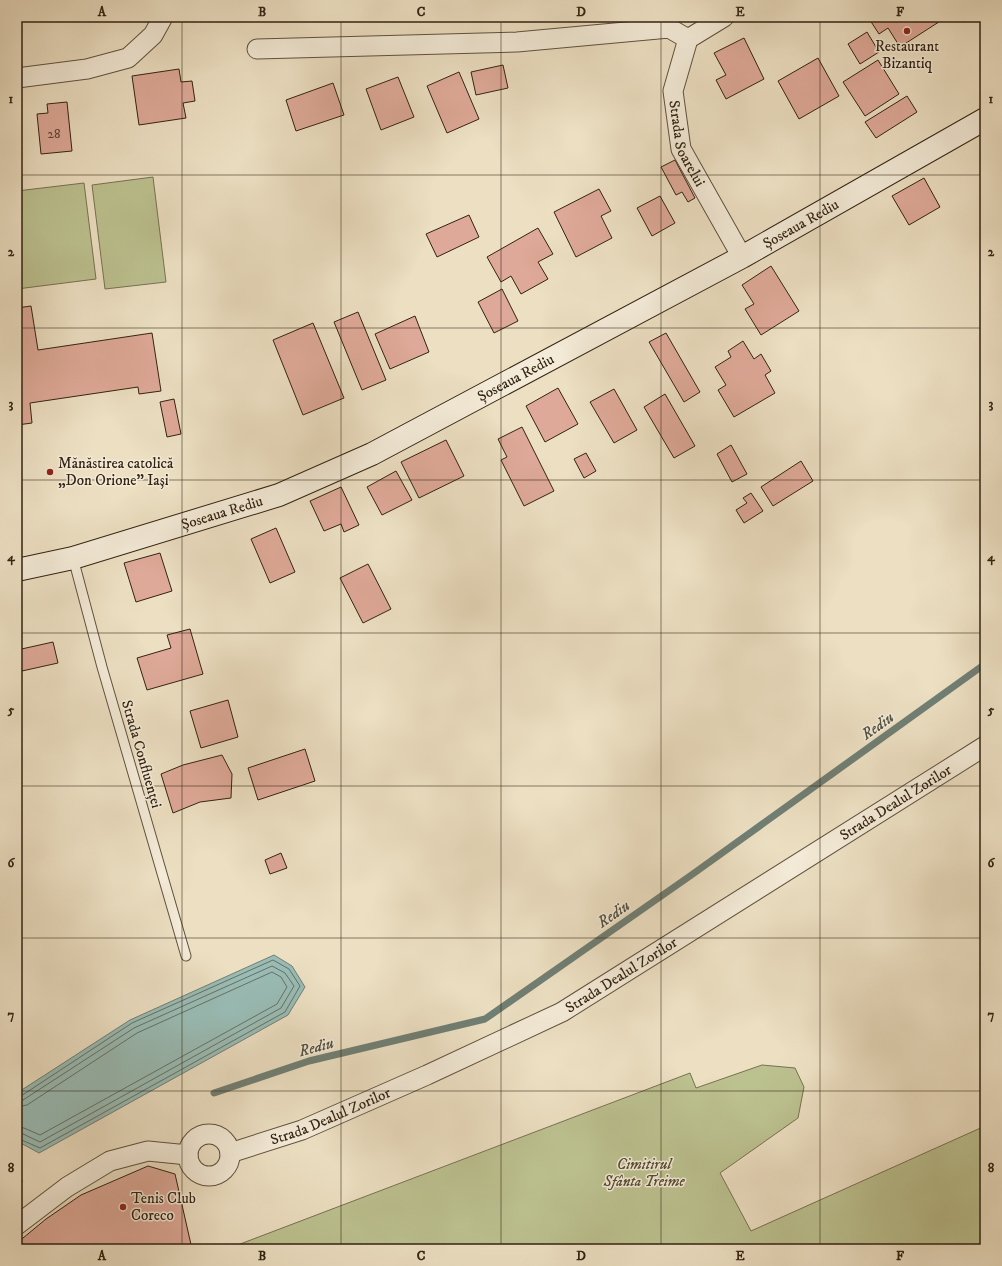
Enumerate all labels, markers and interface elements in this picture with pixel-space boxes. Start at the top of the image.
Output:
text: A [97,4,107,20]
text: B [258,4,266,20]
text: C [417,4,426,20]
text: D [576,4,586,20]
text: E [735,4,745,20]
text: F [896,4,905,20]
marker: Restaurant Bizantiq [902,26,912,36]
place label: Restaurant Bizantiq [875,37,939,73]
text: 1 [9,91,14,107]
text: 1 [989,91,994,107]
street label: Strada Soarelui [664,99,709,190]
house number: 28 [48,126,60,142]
street label: Șoseaua Rediu [760,195,842,253]
text: 2 [8,244,15,260]
text: 2 [988,244,995,260]
street label: Șoseaua Rediu [474,350,558,406]
text: 3 [9,396,14,412]
text: 3 [989,396,994,412]
place label: Mănăstirea catolică „Don Orione” Iași [58,454,174,490]
marker: Mănăstirea catolică „Don Orione” Iași [45,467,55,477]
street label: Șoseaua Rediu [179,492,265,534]
text: 4 [6,549,15,566]
text: 4 [986,549,995,566]
street label: Strada Confluenței [117,698,166,810]
text: 5 [7,702,15,718]
text: 5 [987,702,995,718]
water label: Rediu [856,707,898,745]
street label: Strada Dealul Zorilor [836,760,956,845]
text: 6 [8,855,16,871]
text: 6 [988,855,996,871]
water label: Rediu [592,895,634,933]
street label: Strada Dealul Zorilor [562,933,681,1018]
text: 7 [8,1007,15,1023]
text: 7 [988,1007,995,1023]
water label: Rediu [295,1033,336,1062]
street label: Strada Dealul Zorilor [268,1083,394,1150]
park label: Cimitirul Sfânta Treime [602,1155,686,1191]
text: 8 [8,1160,15,1176]
text: 8 [988,1160,995,1176]
place label: Tenis Club Coreco [131,1189,196,1225]
marker: Tenis Club Coreco [118,1202,128,1212]
text: A [97,1248,107,1264]
text: B [258,1248,266,1264]
text: C [417,1248,426,1264]
text: D [576,1248,586,1264]
text: E [735,1248,745,1264]
text: F [896,1248,905,1264]

